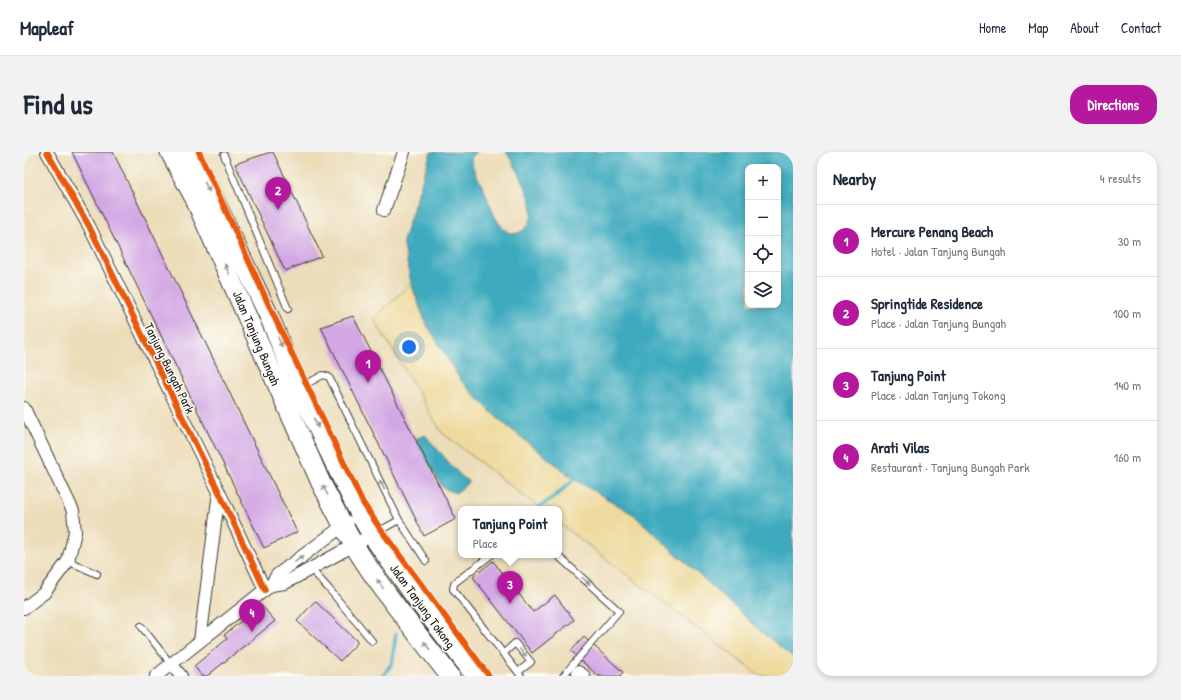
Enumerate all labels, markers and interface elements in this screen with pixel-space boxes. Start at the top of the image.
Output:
text: Mapleaf [20,15,74,41]
text: Home [979,18,1006,37]
text: Map [1028,18,1048,37]
text: About [1070,18,1099,37]
text: Contact [1121,18,1161,37]
text: Find us [24,85,93,123]
button: Directions [1070,85,1157,124]
map controls [745,164,781,308]
button: + [745,164,781,200]
text: Nearby [833,167,876,190]
text: 4 results [1100,169,1141,187]
pin: 2 [265,177,291,210]
one-way arrow [204,181,210,193]
button: − [745,200,781,236]
text: Mercure Penang Beach [871,221,993,242]
text: 1 [844,232,848,250]
text: 30 m [1118,232,1141,250]
button: locate [745,236,781,272]
text: Hotel · Jalan Tanjung Bungah [871,242,1005,260]
one-way arrow [224,264,230,275]
button: layers [745,272,781,308]
street label: Jalan Tanjung Bungah [229,288,285,389]
text: Springtide Residence [871,293,983,314]
text: 2 [843,304,849,322]
text: 100 m [1113,304,1141,322]
text: Place · Jalan Tanjung Bungah [871,314,1006,332]
street label: Tanjung Bungah Park [140,320,200,417]
one-way arrow [277,337,283,348]
your location [399,337,419,357]
pin: 1 [355,350,381,383]
text: Tanjung Point [871,365,946,386]
text: 3 [843,376,849,394]
text: 140 m [1114,376,1141,394]
text: Place · Jalan Tanjung Tokong [871,386,1006,404]
one-way arrow [313,417,319,429]
text: Arati Vilas [871,437,929,458]
text: 4 [844,448,848,466]
text: 160 m [1113,448,1141,466]
text: Restaurant · Tanjung Bungah Park [871,458,1030,476]
one-way arrow [379,479,385,490]
one-way arrow [322,485,328,496]
popup [458,506,562,558]
text: Tanjung Point [473,513,547,534]
text: Place [473,534,498,552]
one-way arrow [293,555,304,563]
street label: Jalan Tanjung Tokong [386,560,460,652]
pin: 3 [497,571,523,604]
one-way arrow [581,576,591,586]
one-way arrow [376,579,384,589]
pin: 4 [239,599,265,632]
one-way arrow [423,640,431,651]
one-way arrow [518,647,527,658]

